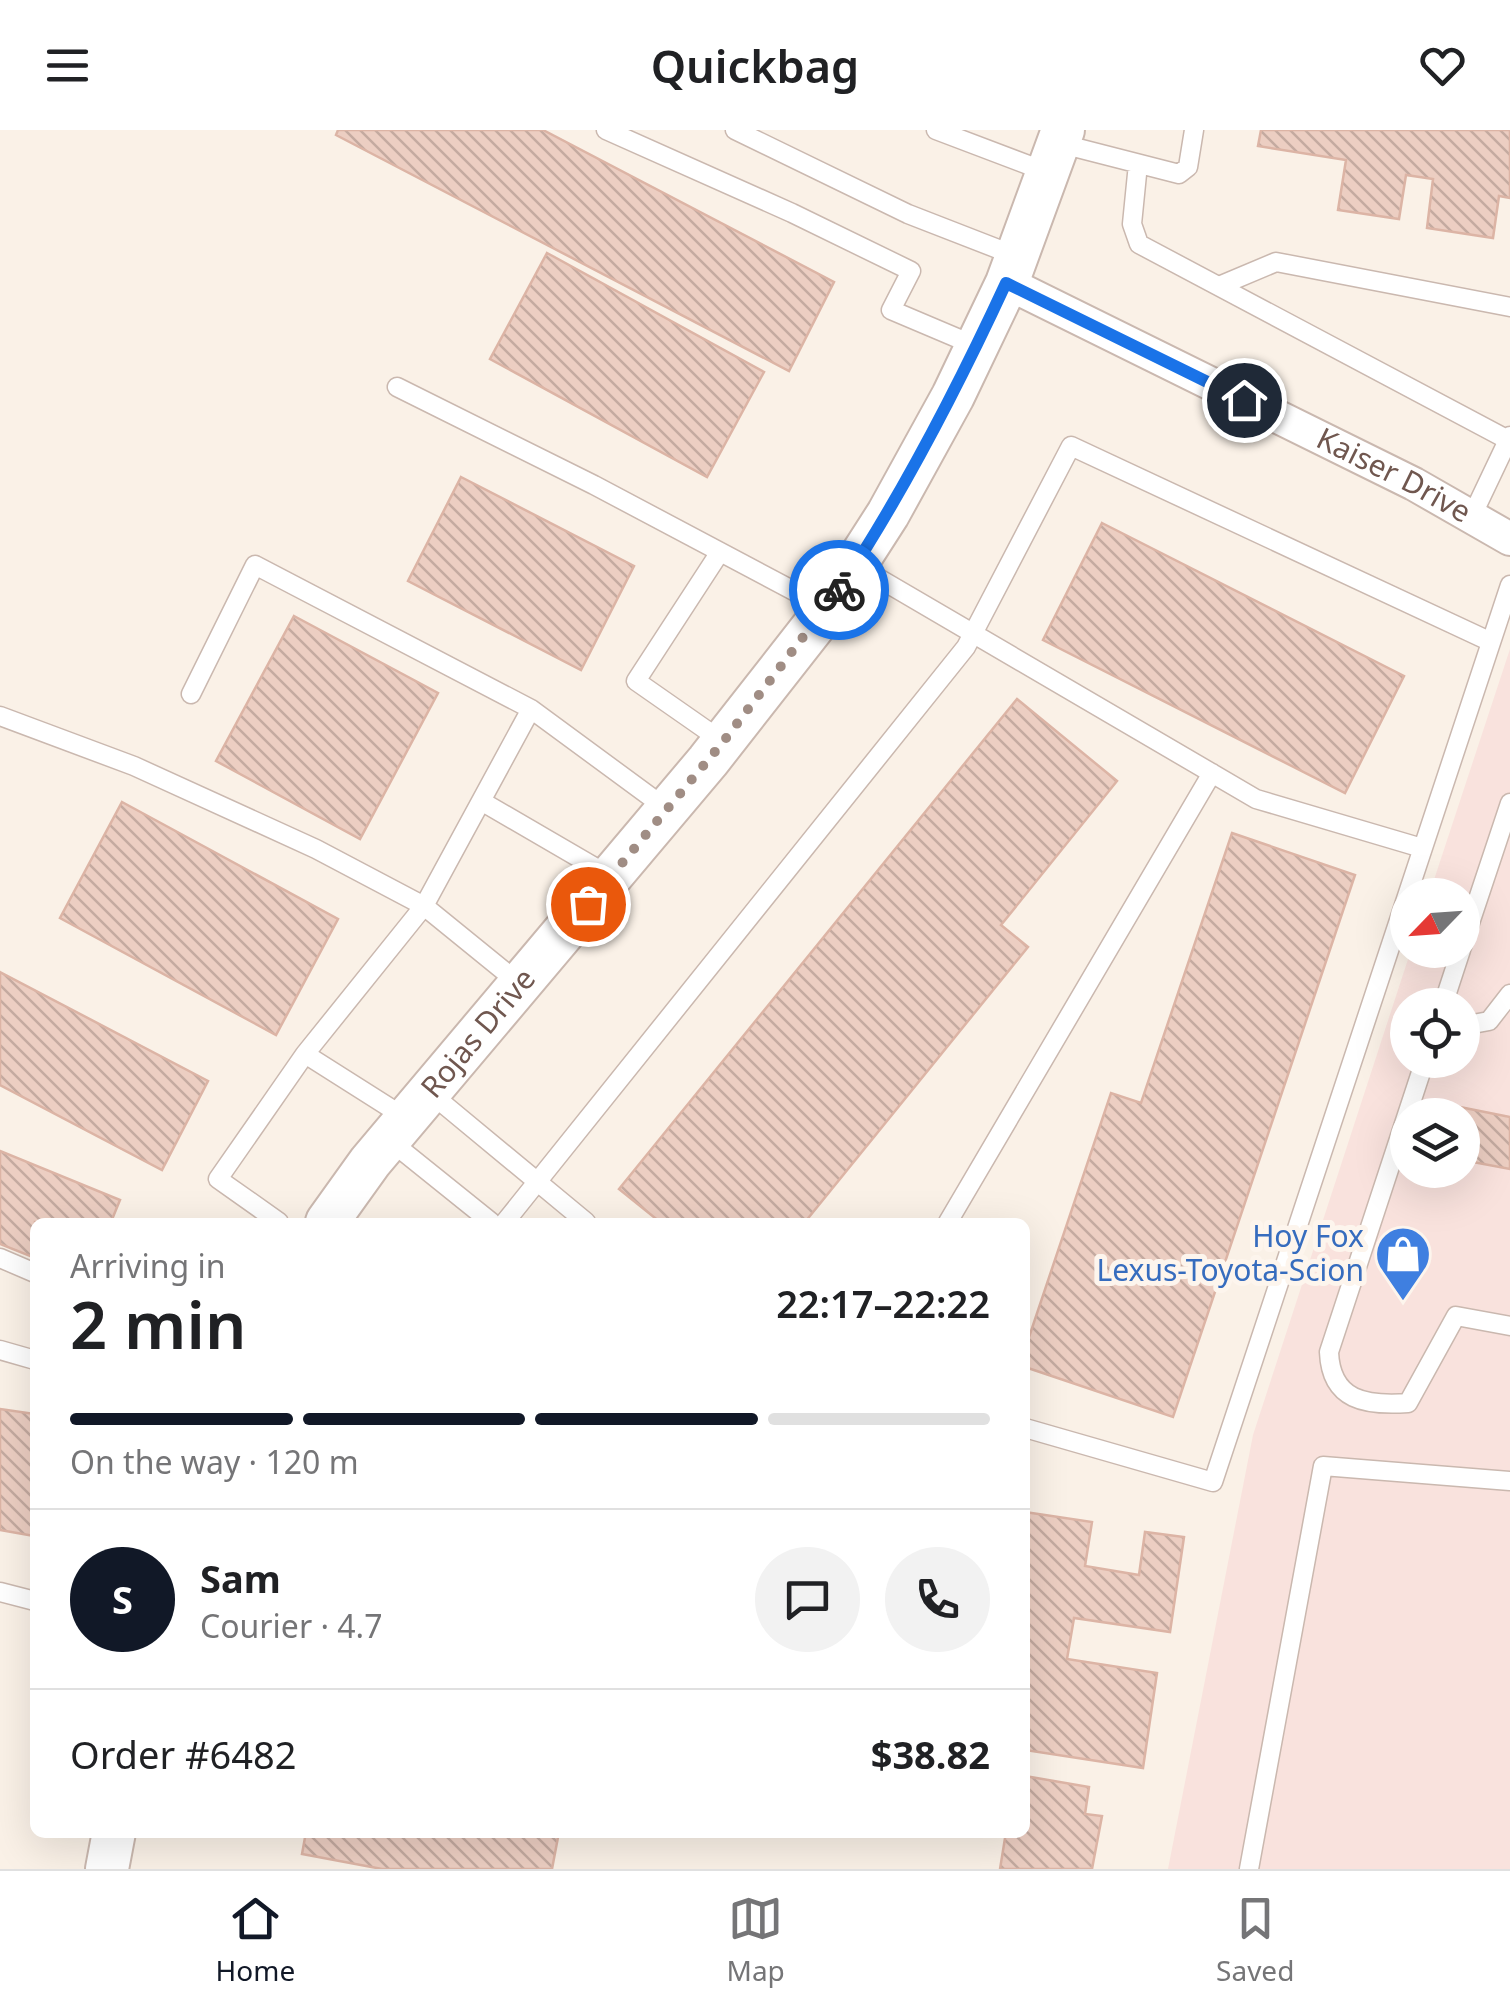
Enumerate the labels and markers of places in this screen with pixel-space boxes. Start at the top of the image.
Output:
pin [1202,358,1287,443]
pin [546,862,631,947]
place label: Hoy Fox Lexus-Toyota-Scion [1097,1215,1364,1290]
shop icon: Hoy Fox Lexus-Toyota-Scion [1373,1224,1433,1303]

